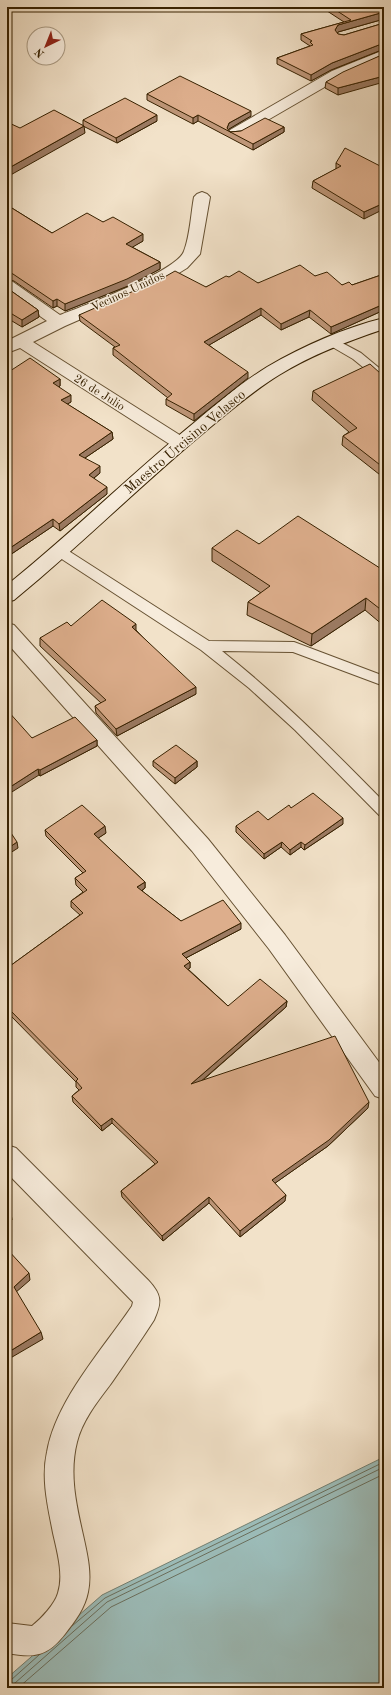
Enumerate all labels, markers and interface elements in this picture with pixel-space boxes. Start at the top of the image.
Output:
north arrow [26,26,66,66]
text: N [33,45,47,59]
street label: Vecinos Unidos [89,270,167,314]
street label: 26 de Julio [71,373,127,413]
street label: Maestro Urcisino Velasco [122,387,248,497]

